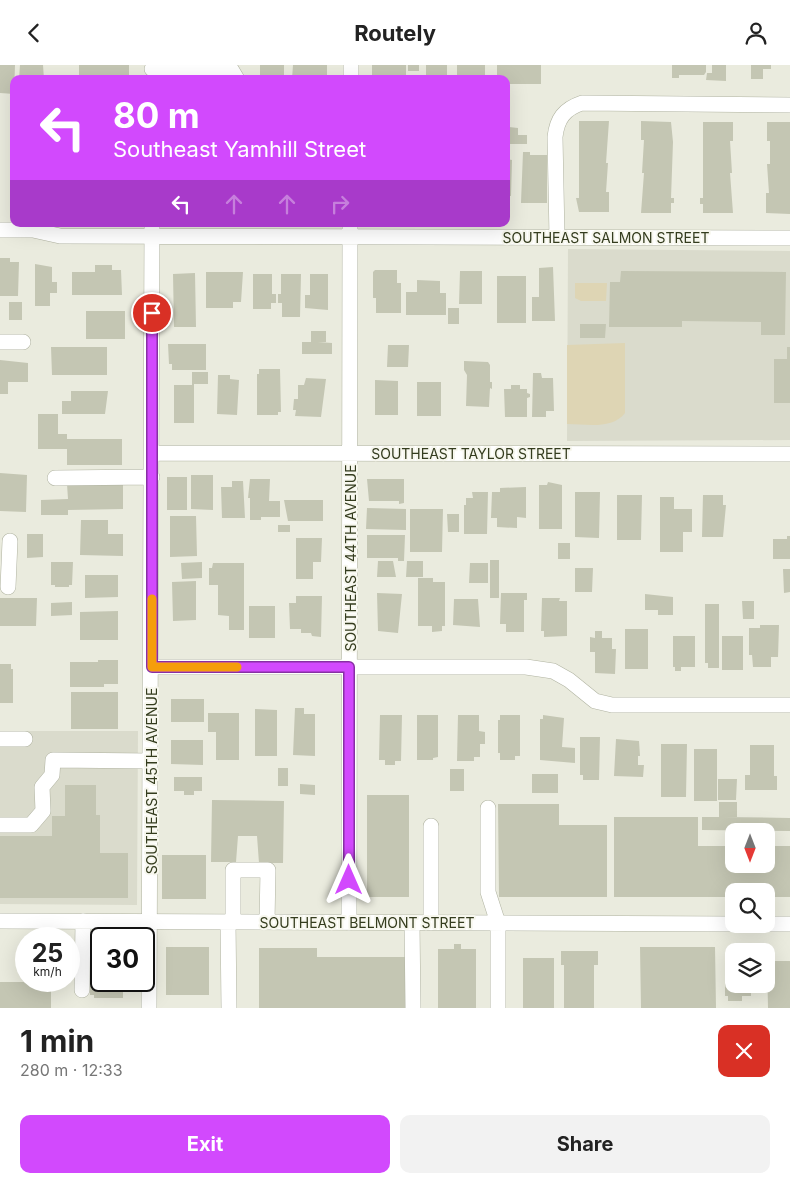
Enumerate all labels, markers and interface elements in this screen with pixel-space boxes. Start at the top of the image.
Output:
icon: back [20,19,48,47]
icon: person [742,19,770,47]
text: Routely [354,20,436,46]
text: 80 m [113,94,200,136]
icon: left [30,95,95,160]
text: Southeast Yamhill Street [113,136,366,162]
icon: left [167,190,195,218]
icon: ahead [220,190,248,218]
icon: ahead [273,190,301,218]
icon: right [326,190,354,218]
street label: SOUTHEAST SALMON STREET [503,229,709,246]
pin [131,292,173,334]
icon: arrive [138,299,166,327]
street label: SOUTHEAST TAYLOR STREET [371,445,571,462]
street label: SOUTHEAST 44TH AVENUE [342,464,359,652]
street label: SOUTHEAST 45TH AVENUE [143,688,160,874]
north arrow [725,823,775,873]
map controls [725,823,775,993]
position arrow [322,853,374,905]
button: search [725,883,775,933]
street label: SOUTHEAST BELMONT STREET [260,914,474,931]
speed limit sign: 30 [90,927,155,992]
text: 25 [32,938,63,968]
button: layers [725,943,775,993]
text: km/h [33,964,62,979]
text: 1 min [20,1023,94,1059]
button: close [718,1025,770,1077]
text: 280 m · 12:33 [20,1060,123,1080]
button: Exit [20,1115,390,1173]
button: Share [400,1115,770,1173]

